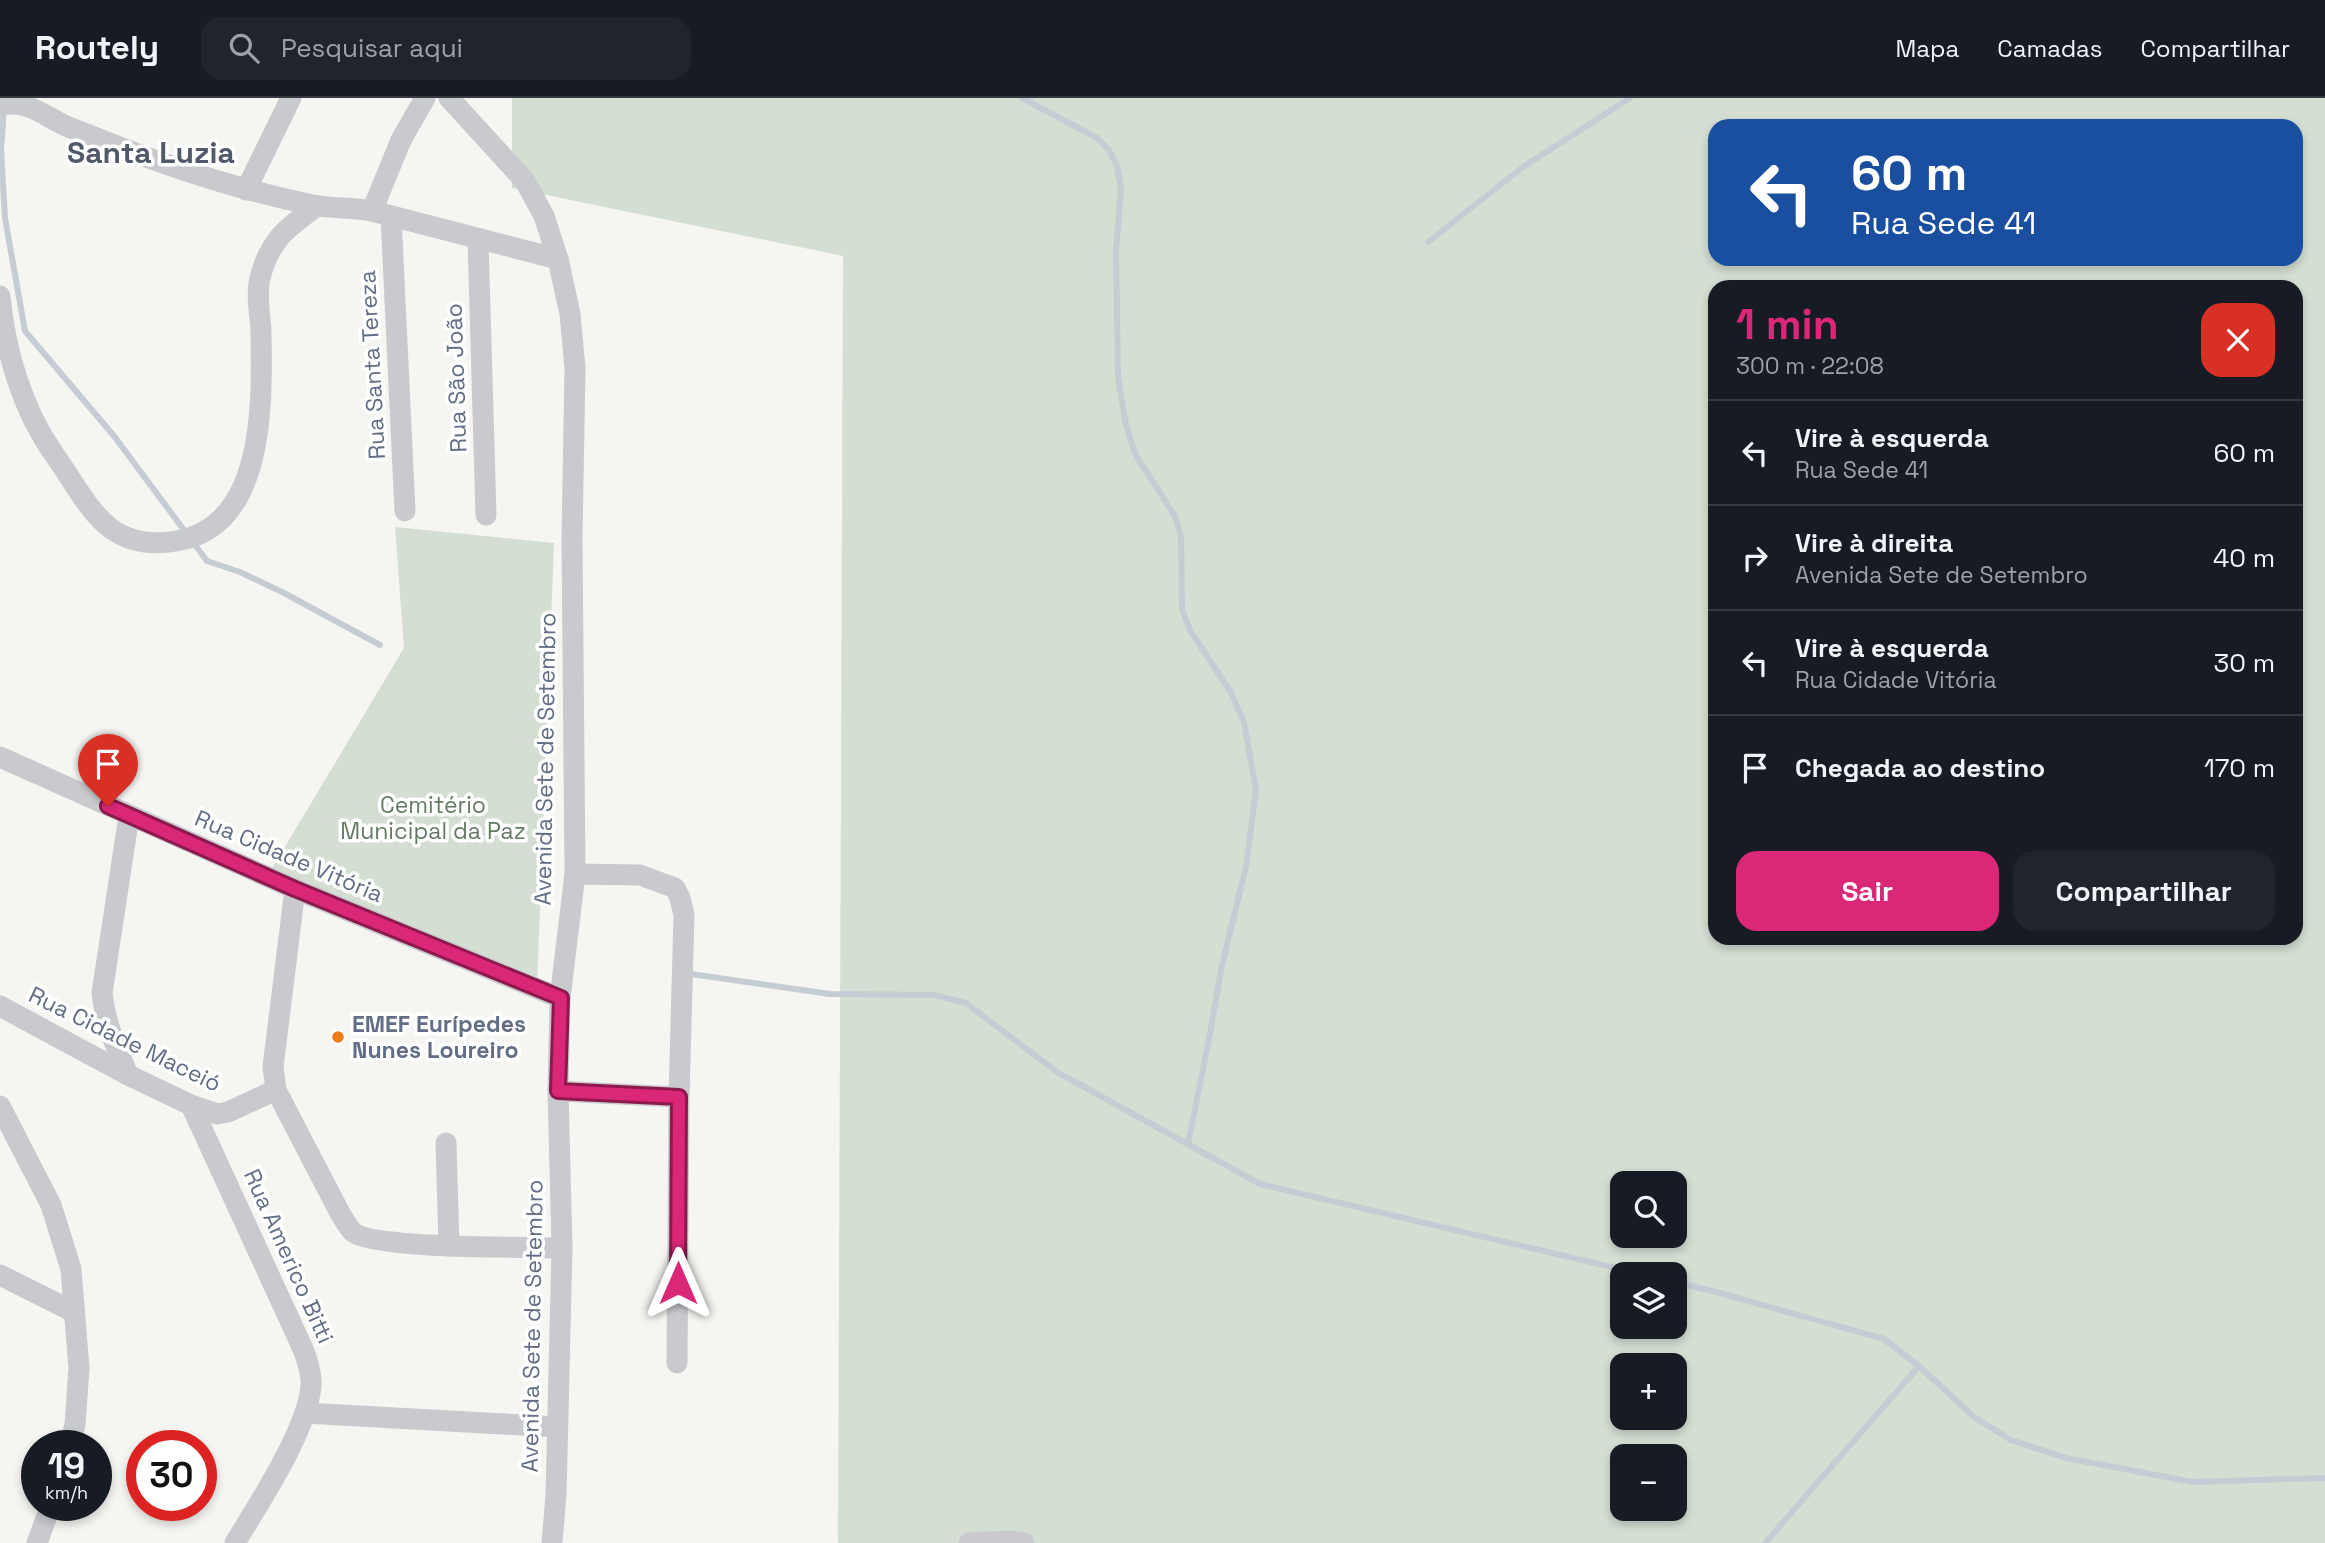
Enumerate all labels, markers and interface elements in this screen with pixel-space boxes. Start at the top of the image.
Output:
search box [201,17,691,80]
text: Routely [35,27,159,69]
icon: search [225,29,263,67]
text: Pesquisar aqui [281,31,463,65]
text: Mapa [1895,33,1959,64]
text: Camadas [1997,33,2102,64]
text: Compartilhar [2140,33,2290,64]
district label: Santa Luzia [67,133,235,172]
text: 60 m [1851,142,1967,204]
icon: left [1736,147,1827,238]
text: Rua Sede 41 [1851,203,2036,243]
street label: Rua Santa Tereza [352,270,392,460]
text: 1 min [1736,298,1839,351]
street label: Rua São João [438,303,474,453]
button: close [2201,303,2275,377]
text: 300 m · 22:08 [1736,351,1884,381]
text: Vire à esquerda [1795,421,1989,455]
icon: left [1736,434,1774,472]
text: 60 m [2213,436,2275,470]
text: Rua Sede 41 [1795,455,1928,485]
text: Vire à direita [1795,526,1953,560]
icon: right [1736,539,1774,577]
text: 40 m [2213,541,2275,575]
text: Avenida Sete de Setembro [1795,560,2088,590]
street label: Avenida Sete de Setembro [527,612,563,906]
text: Vire à esquerda [1795,631,1989,665]
icon: left [1736,644,1774,682]
text: 30 m [2214,646,2275,680]
text: Rua Cidade Vitória [1795,665,1997,695]
pin [78,734,138,806]
icon: arrive [89,745,127,783]
icon: arrive [1736,749,1774,787]
text: Chegada ao destino [1795,751,2045,785]
text: 170 m [2204,751,2275,785]
park label: Cemitério Municipal da Paz [340,790,526,846]
street label: Rua Cidade Vitória [190,803,388,909]
button: Sair [1736,851,1999,931]
button: Compartilhar [2013,851,2275,931]
street label: Rua Cidade Maceió [24,979,226,1099]
place label: EMEF Eurípedes Nunes Loureiro [352,1009,526,1065]
marker: EMEF Eurípedes Nunes Loureiro [330,1029,346,1045]
street label: Rua Americo Bitti [237,1164,341,1348]
map controls [1610,1171,1687,1521]
button: search [1610,1171,1687,1248]
street label: Avenida Sete de Setembro [514,1179,550,1473]
position arrow [641,1246,715,1320]
button: layers [1610,1262,1687,1339]
button: + [1610,1353,1687,1430]
speed limit sign: 30 [126,1430,217,1521]
text: 19 [48,1444,85,1488]
button: − [1610,1444,1687,1521]
text: km/h [45,1481,88,1504]

